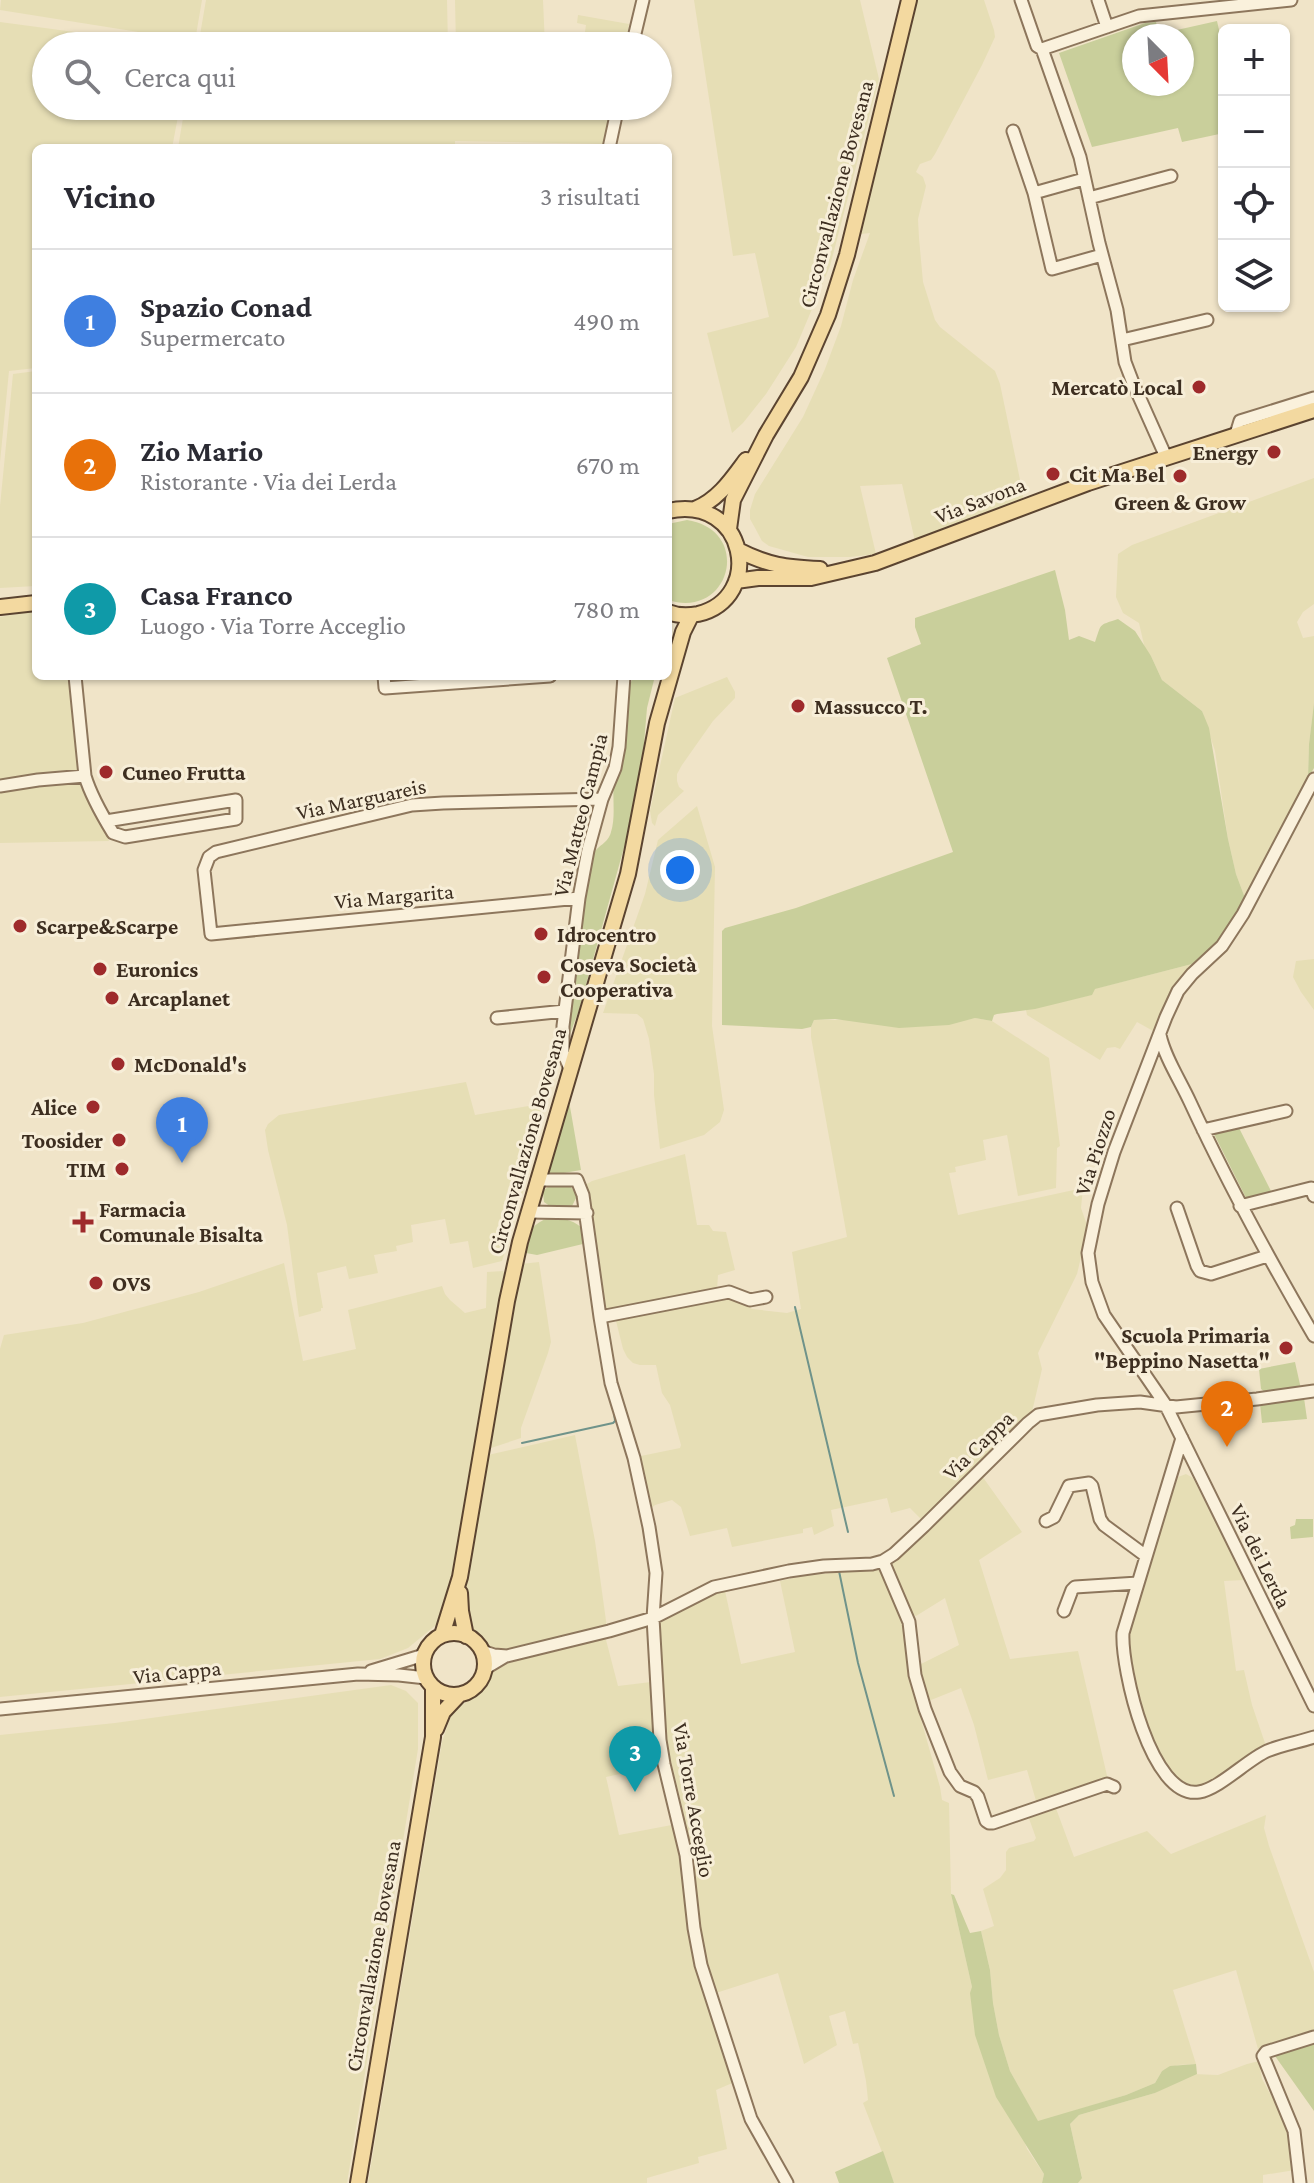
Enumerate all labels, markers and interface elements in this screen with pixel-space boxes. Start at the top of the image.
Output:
north arrow [1122,24,1194,96]
map controls [1218,24,1290,312]
button: + [1218,24,1290,96]
search box [32,32,672,120]
icon: search [60,54,104,98]
text: Cerca qui [124,60,236,93]
street label: Circonvallazione Bovesana [794,77,878,311]
button: − [1218,96,1290,168]
button: locate [1218,168,1290,240]
text: Vicino [64,178,156,215]
text: 3 risultati [540,182,640,211]
button: layers [1218,240,1290,312]
text: Spazio Conad [140,290,312,323]
text: 1 [85,307,95,336]
text: 490 m [573,307,640,336]
text: Supermercato [140,323,285,352]
place label: Mercatò Local [1051,375,1184,400]
marker: Mercatò Local [1190,378,1208,396]
text: Zio Mario [140,434,263,467]
place label: Energy [1192,440,1258,465]
marker: Energy [1265,443,1283,461]
text: 2 [83,451,97,480]
text: 670 m [576,451,640,480]
place label: Cit Ma Bel [1069,462,1165,487]
marker: Cit Ma Bel [1044,465,1062,483]
text: Ristorante · Via dei Lerda [140,467,397,496]
marker: Green & Grow [1171,467,1189,485]
street label: Via Savona [931,471,1029,529]
place label: Green & Grow [1114,490,1246,515]
text: Casa Franco [140,578,293,611]
text: 3 [84,595,96,624]
text: 780 m [574,595,640,624]
text: Luogo · Via Torre Acceglio [140,611,406,640]
place label: Massucco T. [814,694,928,719]
marker: Massucco T. [789,697,807,715]
street label: Via Matteo Campia [548,730,612,900]
place label: Cuneo Frutta [122,760,246,785]
marker: Cuneo Frutta [97,763,115,781]
street label: Via Marguareis [294,773,428,825]
your location [660,850,700,890]
street label: Via Margarita [333,878,455,914]
place label: Scarpe&Scarpe [36,914,178,939]
marker: Scarpe&Scarpe [11,917,29,935]
place label: Idrocentro [557,922,656,947]
marker: Idrocentro [532,925,550,943]
place label: Coseva Società Cooperativa [560,952,697,1002]
place label: Euronics [116,957,198,982]
marker: Euronics [91,960,109,978]
marker: Coseva Società Cooperativa [535,968,553,986]
place label: Arcaplanet [127,986,231,1011]
marker: Arcaplanet [103,989,121,1007]
street label: Circonvallazione Bovesana [483,1025,571,1257]
place label: McDonald's [134,1052,247,1077]
marker: McDonald's [109,1055,127,1073]
place label: Alice [30,1095,77,1120]
pin: 1 [156,1097,208,1163]
marker: Alice [84,1098,102,1116]
street label: Via Piozzo [1069,1105,1121,1198]
place label: Toosider [21,1128,103,1153]
marker: Toosider [110,1131,128,1149]
place label: TIM [66,1157,106,1182]
marker: TIM [113,1160,131,1178]
place label: Farmacia Comunale Bisalta [99,1197,263,1247]
marker: Farmacia Comunale Bisalta [74,1213,92,1231]
place label: OVS [112,1271,151,1296]
marker: OVS [87,1274,105,1292]
place label: Scuola Primaria "Beppino Nasetta" [1094,1323,1270,1373]
marker: Scuola Primaria "Beppino Nasetta" [1277,1339,1295,1357]
pin: 2 [1201,1381,1253,1447]
street label: Via Cappa [937,1405,1019,1485]
street label: Via dei Lerda [1225,1500,1297,1612]
street label: Via Cappa [132,1655,222,1689]
street label: Via Torre Acceglio [668,1721,720,1879]
pin: 3 [609,1726,661,1792]
street label: Circonvallazione Bovesana [340,1838,406,2074]

